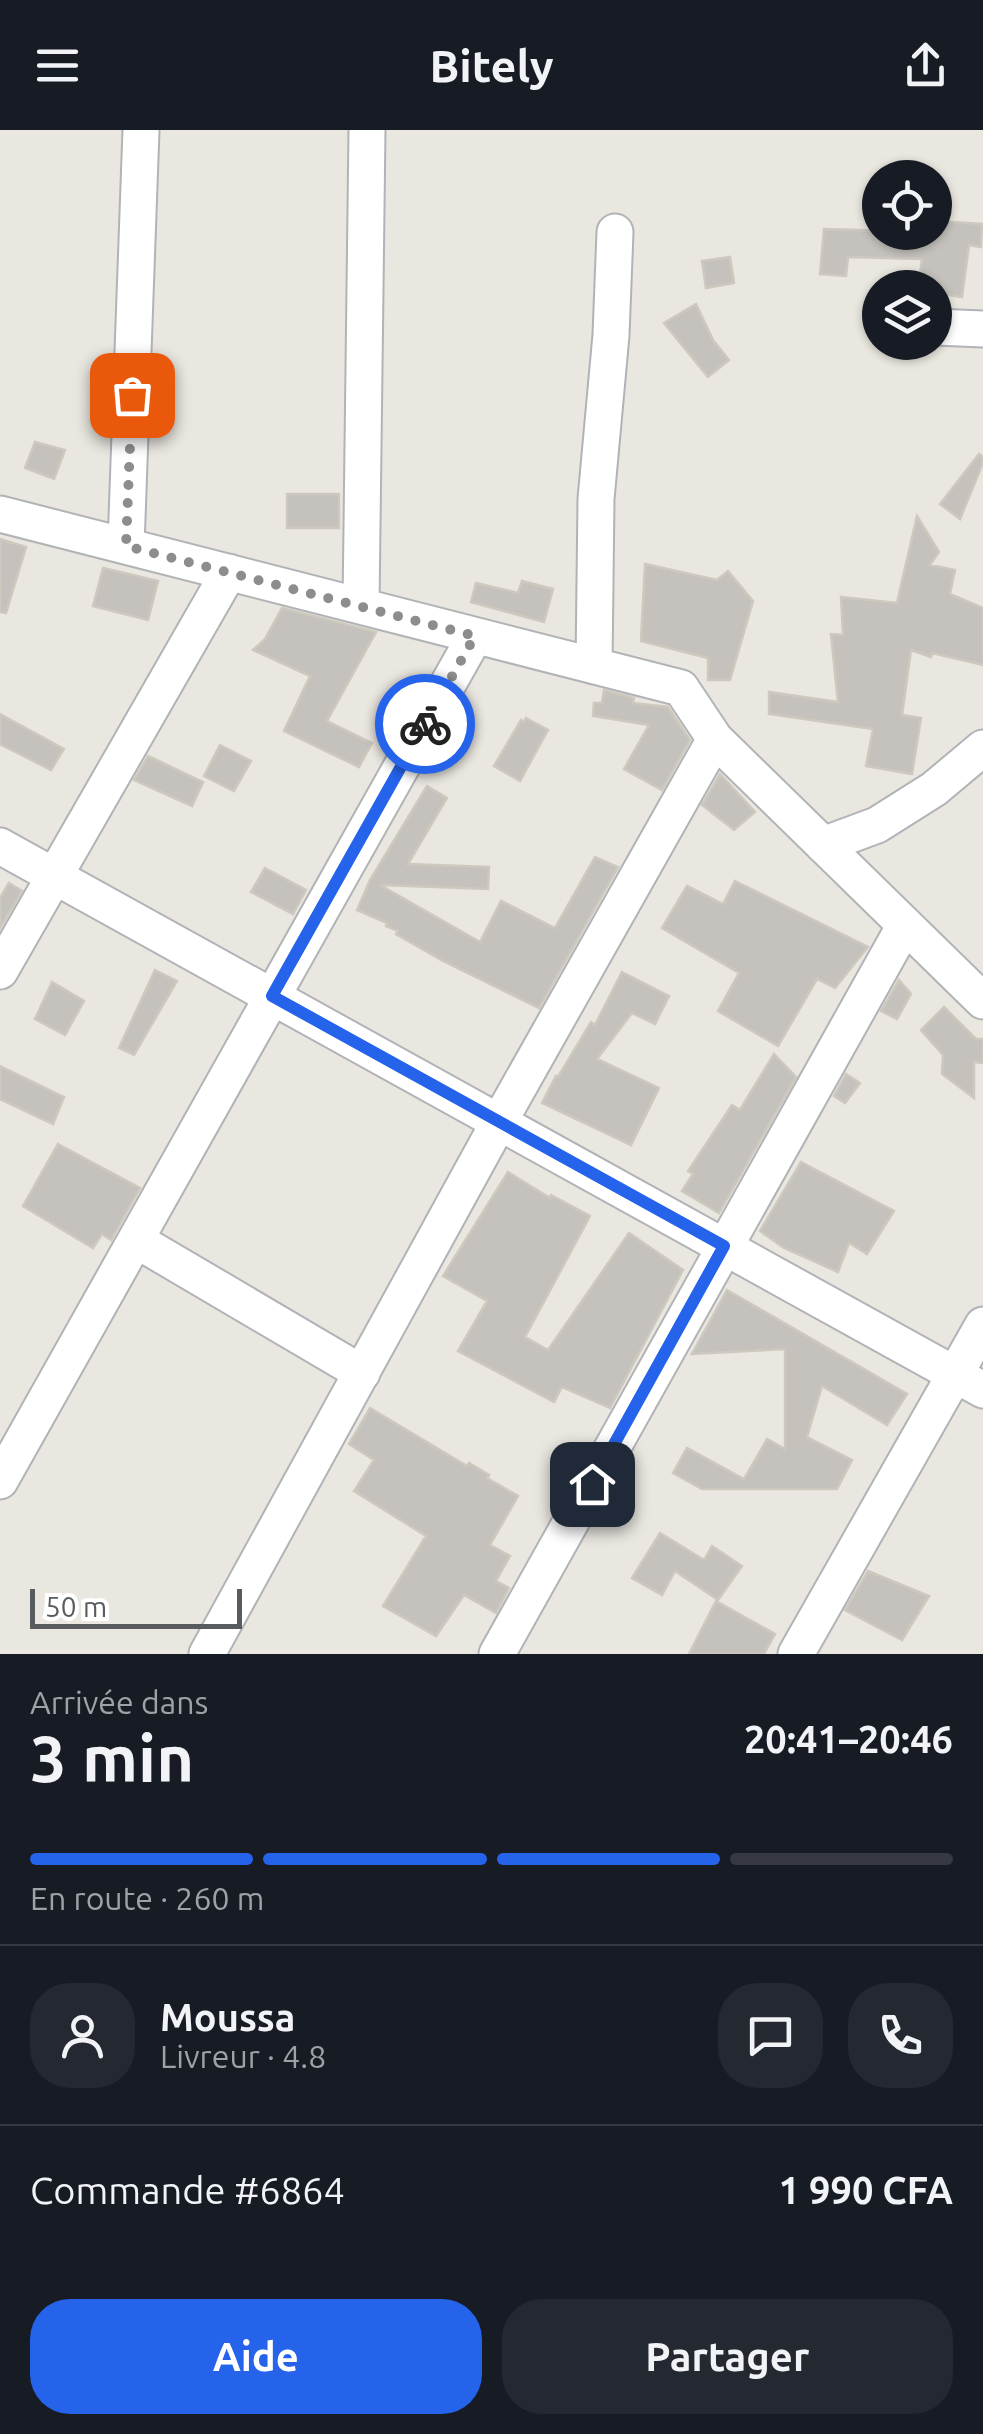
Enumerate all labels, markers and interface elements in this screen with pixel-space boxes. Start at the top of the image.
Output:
icon: menu [30,38,85,93]
icon: share [898,38,953,93]
text: Bitely [429,40,554,91]
map controls [862,160,952,360]
button: locate [862,160,952,250]
button: layers [862,270,952,360]
pin [90,353,175,438]
icon: bag [105,368,160,423]
courier [375,674,475,774]
icon: bike [398,697,453,752]
pin [550,1442,635,1527]
icon: home [565,1457,620,1512]
scale bar [30,1584,242,1628]
text: 50 m [45,1591,107,1622]
text: Arrivée dans [30,1684,208,1720]
text: 20:41–20:46 [744,1718,953,1760]
text: 3 min [30,1721,194,1794]
text: En route · 260 m [30,1880,264,1916]
button: person [30,1983,135,2088]
button: chat [718,1983,823,2088]
button: phone [848,1983,953,2088]
text: Moussa [160,1996,295,2038]
text: Livreur · 4.8 [160,2038,326,2074]
text: Commande #6864 [30,2169,345,2211]
text: 1 990 CFA [779,2169,953,2211]
button: Aide [30,2299,482,2414]
button: Partager [502,2299,953,2414]

